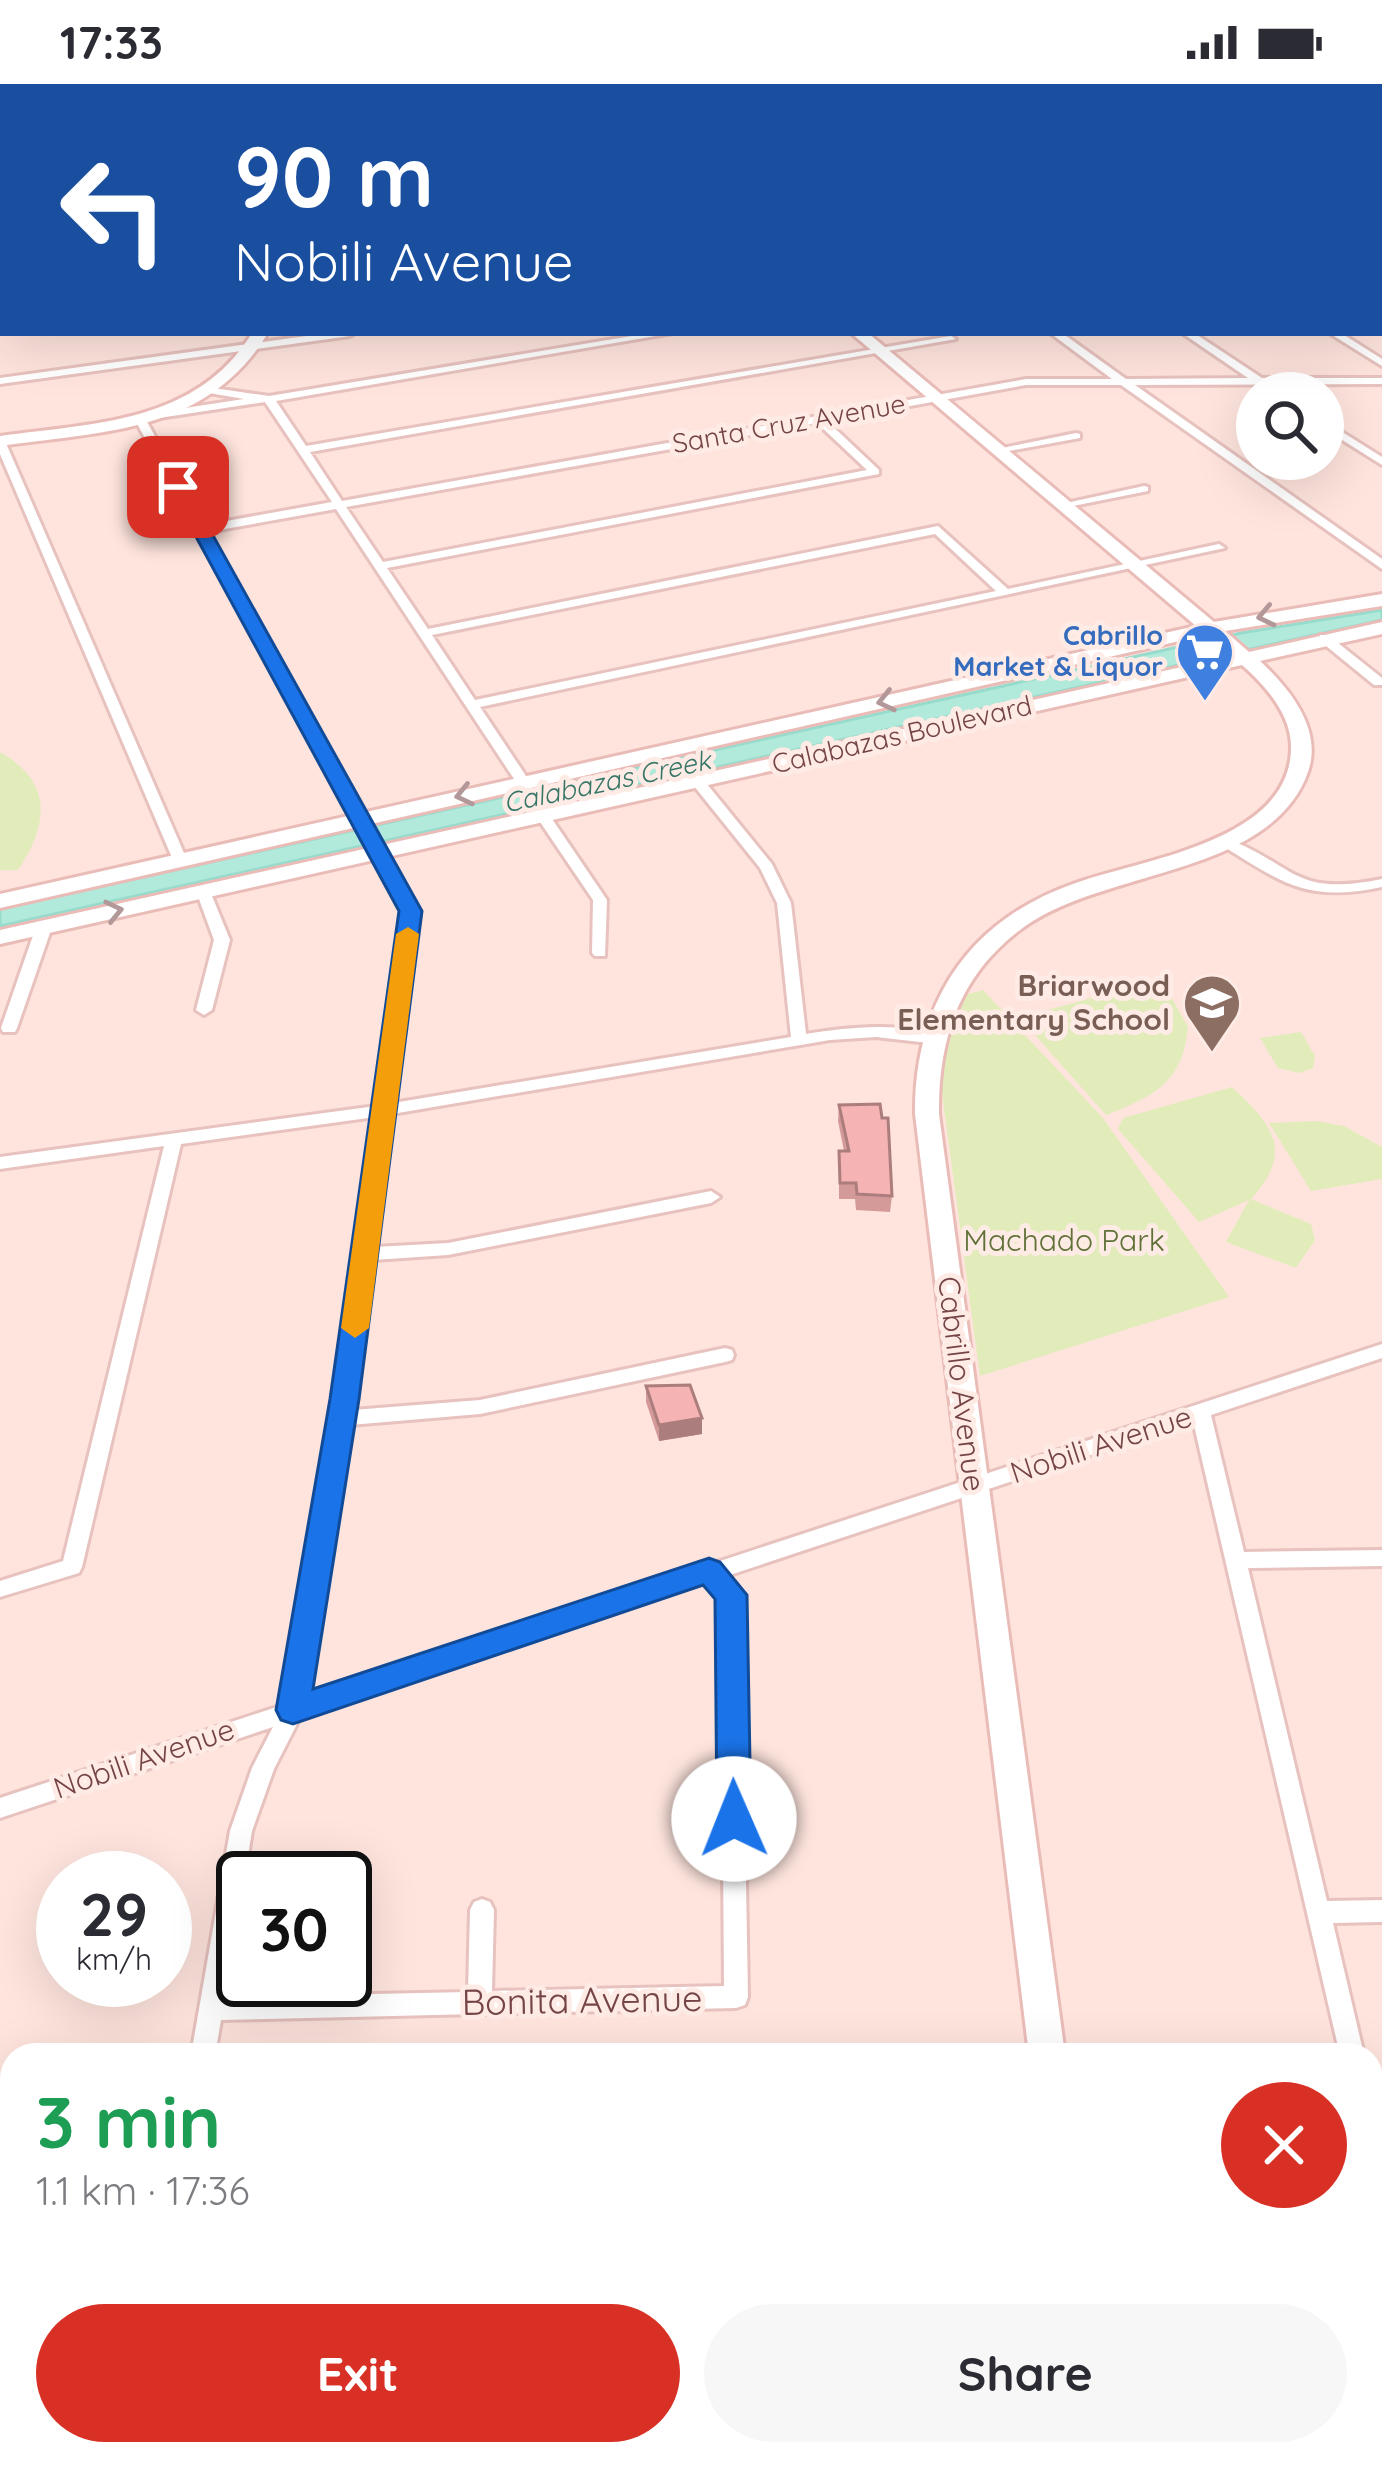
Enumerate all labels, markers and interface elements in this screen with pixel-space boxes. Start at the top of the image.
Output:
text: 17:33 [60,14,163,70]
text: 90 m [234,123,434,228]
icon: left [36,132,192,288]
text: Nobili Avenue [234,227,574,295]
map controls [1236,372,1344,480]
button: search [1236,372,1344,480]
street label: Santa Cruz Avenue [670,386,908,460]
pin [127,436,229,538]
icon: arrive [145,454,211,520]
one-way arrow [1257,603,1277,628]
place label: Cabrillo Market & Liquor [953,618,1163,683]
supermarket icon: Cabrillo Market & Liquor [1174,621,1236,703]
one-way arrow [876,687,896,712]
street label: Calabazas Boulevard [769,688,1035,780]
water label: Calabazas Creek [500,742,716,820]
one-way arrow [455,782,475,807]
one-way arrow [104,900,124,925]
place label: Briarwood Elementary School [897,966,1170,1038]
school or university icon: Briarwood Elementary School [1181,972,1243,1054]
park label: Machado Park [963,1221,1165,1259]
street label: Cabrillo Avenue [930,1274,994,1494]
street label: Nobili Avenue [1005,1397,1196,1491]
street label: Nobili Avenue [48,1709,239,1807]
position arrow [671,1756,797,1882]
speed limit sign: 30 [216,1851,372,2007]
text: 29 [80,1876,148,1951]
text: km/h [76,1940,152,1978]
street label: Bonita Avenue [461,1975,703,2024]
text: 3 min [36,2076,221,2166]
button: close [1221,2082,1347,2208]
text: 1.1 km · 17:36 [36,2166,249,2215]
button: Exit [36,2304,680,2442]
button: Share [704,2304,1347,2442]

